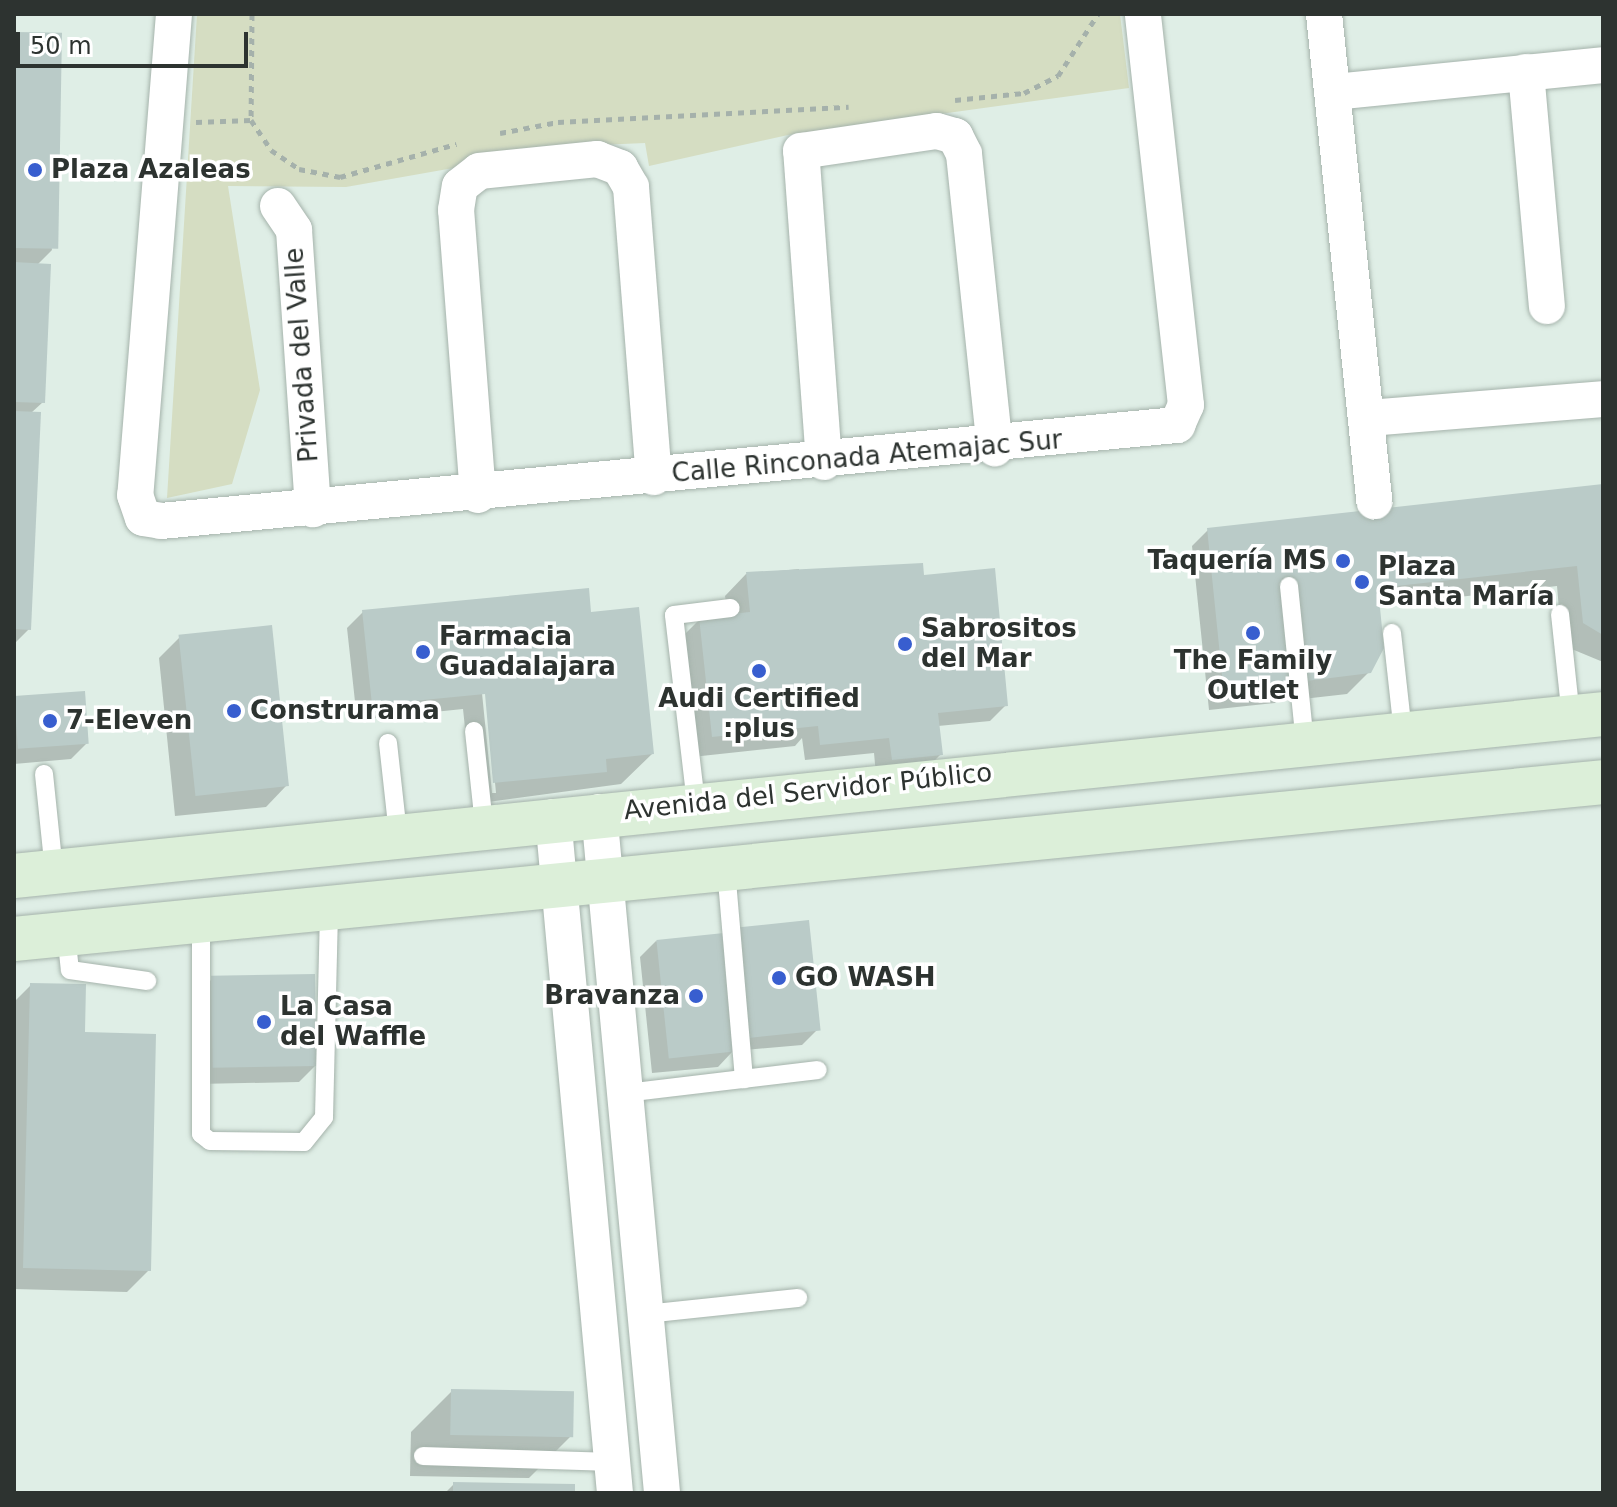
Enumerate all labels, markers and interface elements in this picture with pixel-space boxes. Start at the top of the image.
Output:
scale bar [20,16,252,66]
text: 50 m [30,32,92,60]
place label: Plaza Azaleas [51,154,251,186]
marker: Plaza Azaleas [26,161,44,179]
street label: Privada del Valle [279,247,325,463]
street label: Calle Rinconada Atemajac Sur [670,424,1064,490]
place label: Taquería MS [1147,545,1327,577]
place label: Plaza Santa María [1378,551,1555,612]
marker: Taquería MS [1334,552,1352,570]
marker: Plaza Santa María [1353,573,1371,591]
place label: Sabrositos del Mar [921,613,1077,674]
place label: Farmacia Guadalajara [439,621,616,682]
marker: The Family Outlet [1244,624,1262,642]
marker: Sabrositos del Mar [896,635,914,653]
marker: Farmacia Guadalajara [414,643,432,661]
place label: The Family Outlet [1174,645,1332,706]
marker: Audi Certified :plus [750,662,768,680]
place label: Audi Certified :plus [658,683,860,744]
place label: Construrama [250,695,440,727]
marker: Construrama [225,702,243,720]
place label: 7-Eleven [66,705,192,737]
marker: 7-Eleven [41,712,59,730]
street label: Avenida del Servidor Público [622,757,994,827]
place label: GO WASH [795,962,936,994]
marker: GO WASH [770,969,788,987]
place label: Bravanza [544,980,680,1012]
marker: Bravanza [687,987,705,1005]
place label: La Casa del Waffle [280,991,426,1052]
marker: La Casa del Waffle [255,1013,273,1031]

